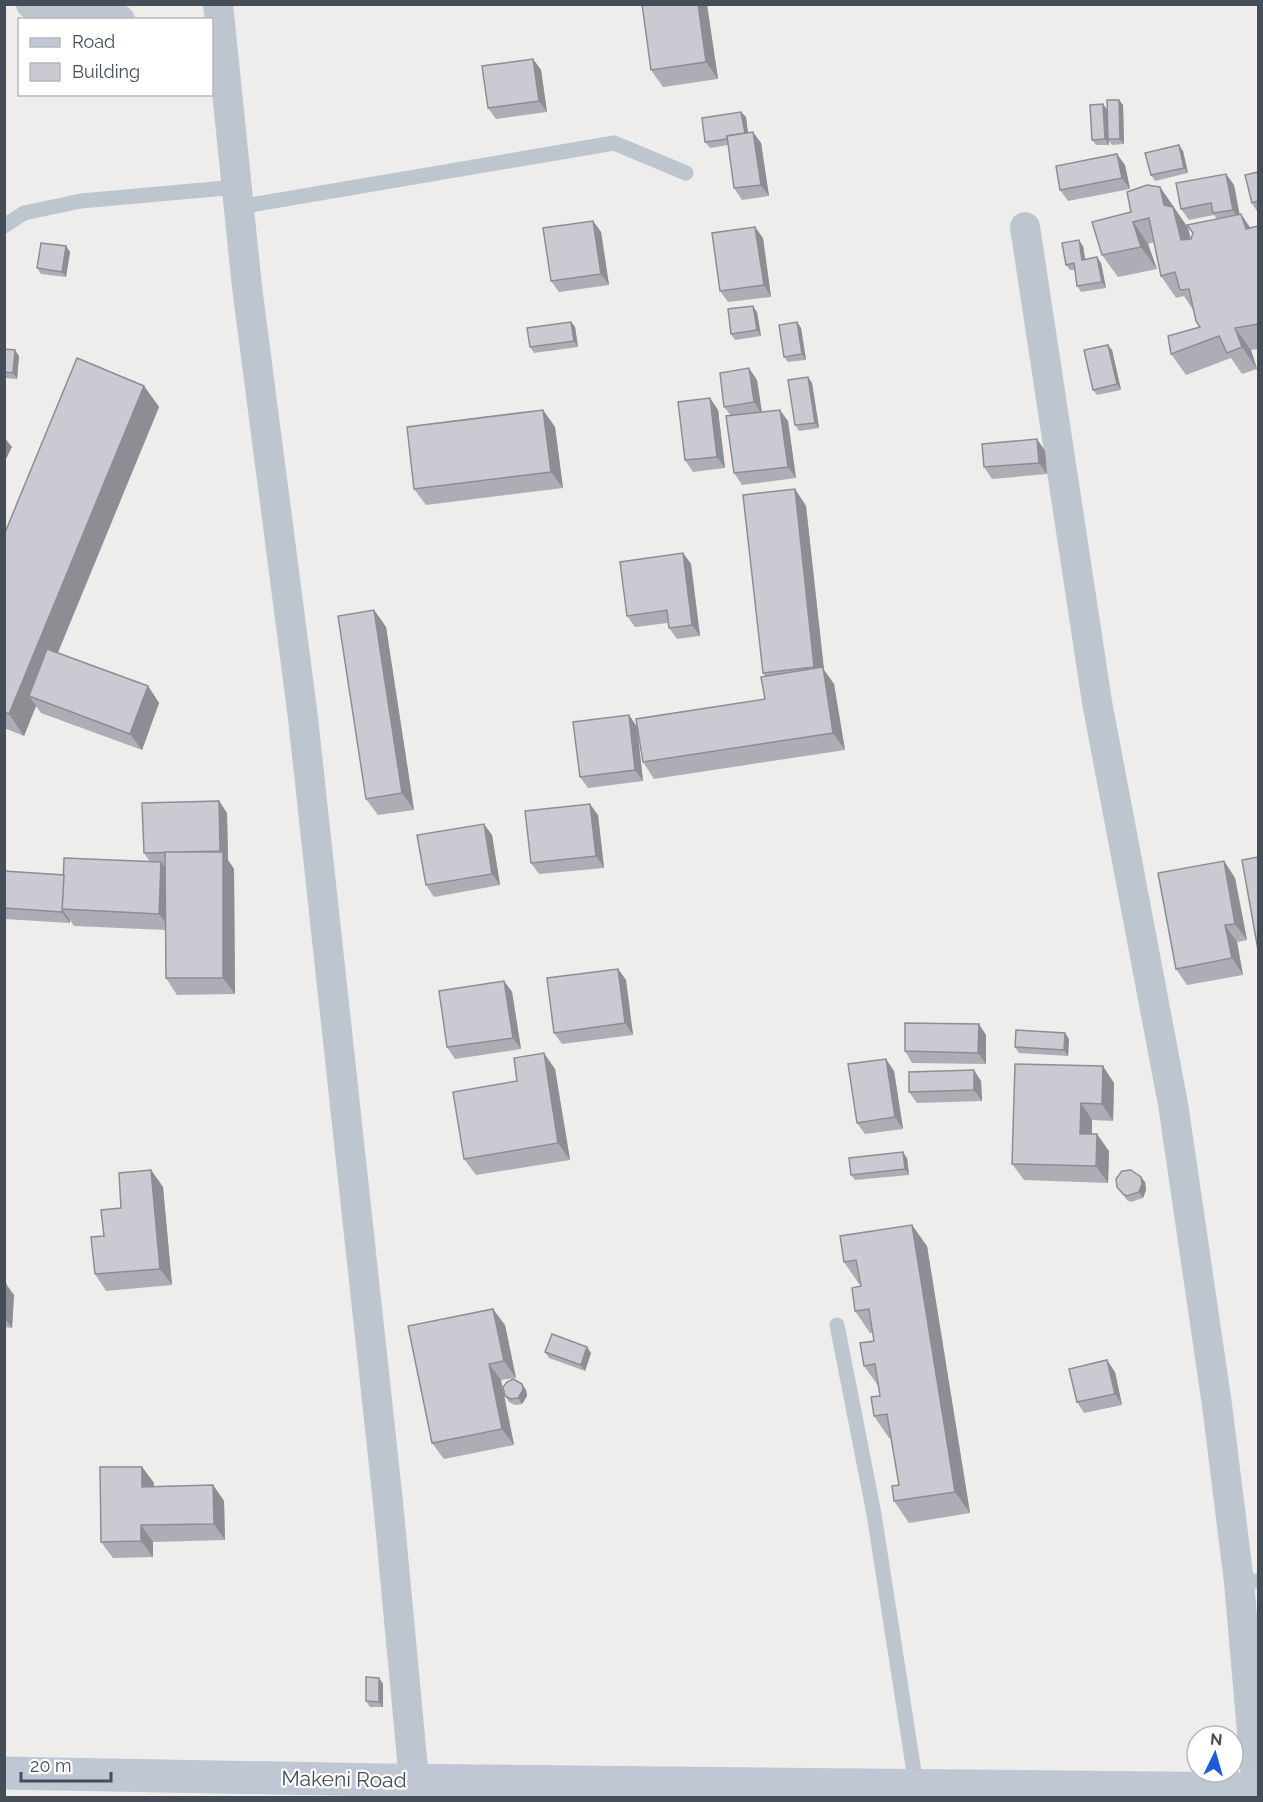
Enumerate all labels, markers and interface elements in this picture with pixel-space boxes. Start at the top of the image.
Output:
legend [18,18,213,96]
text: Road [72,31,115,52]
text: Building [72,61,140,82]
north arrow [1185,1724,1245,1784]
text: N [1209,1730,1223,1750]
scale bar [21,1745,111,1783]
text: 20 m [30,1755,72,1776]
street label: Makeni Road [281,1765,407,1793]

